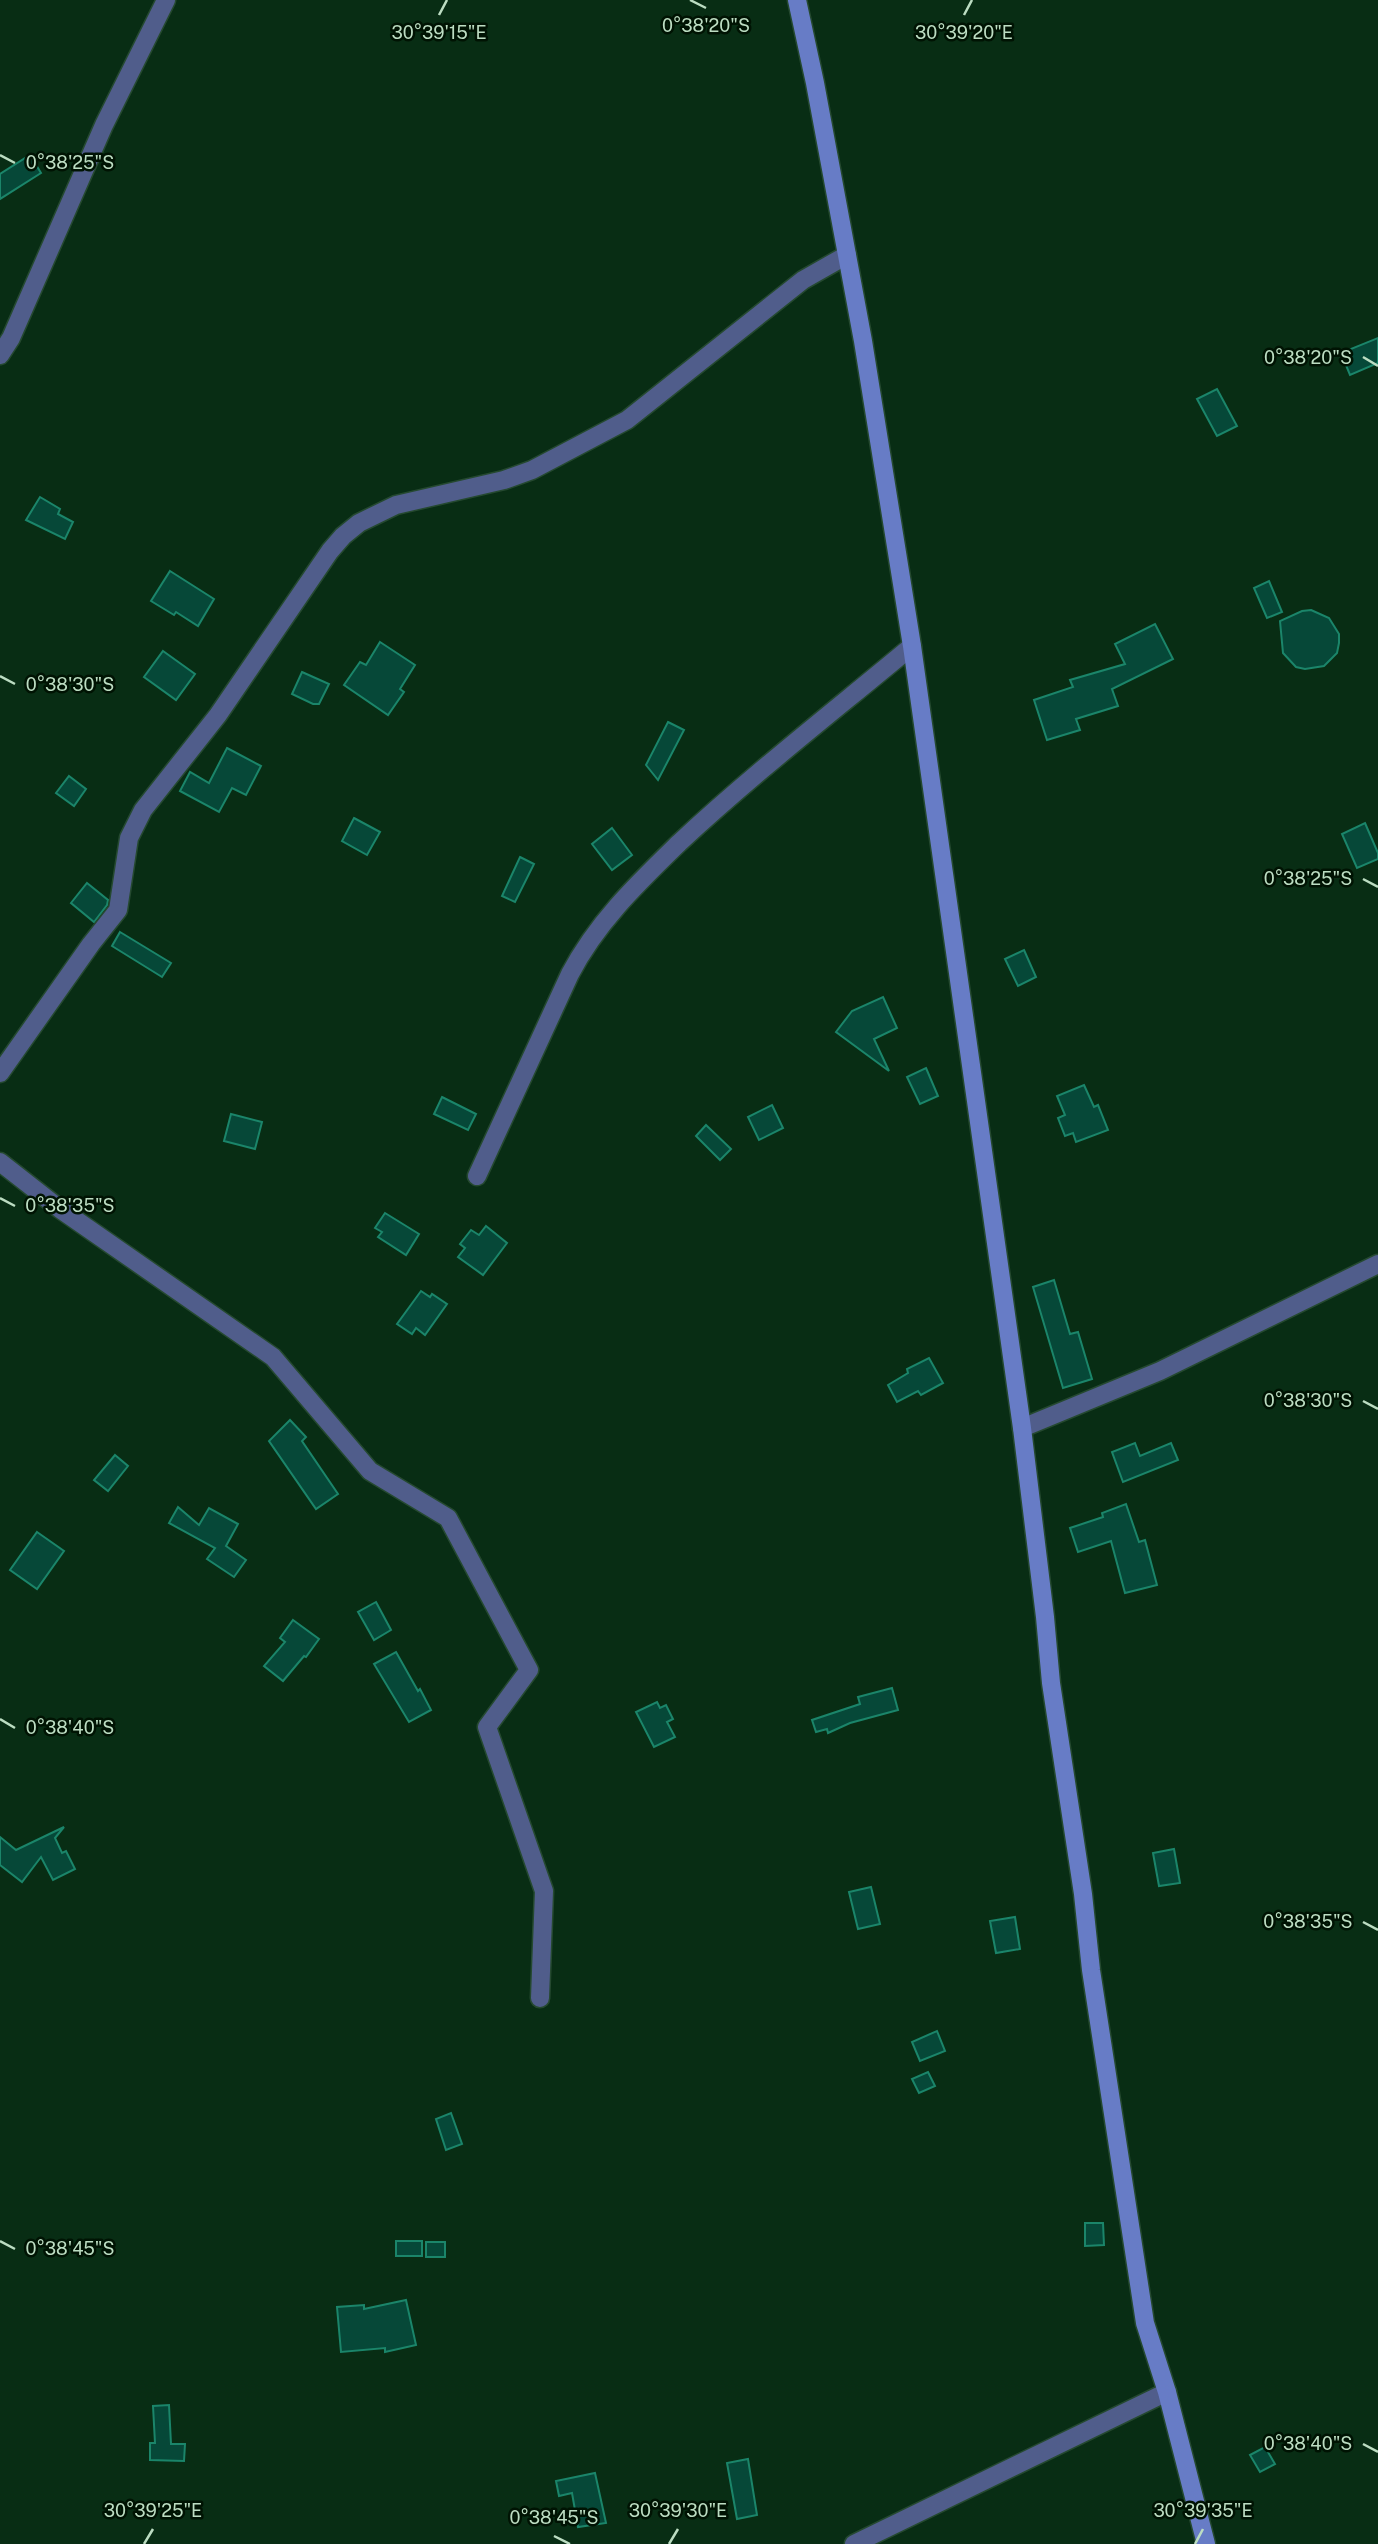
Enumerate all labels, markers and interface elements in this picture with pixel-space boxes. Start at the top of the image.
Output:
text: 0°38'20"S [662,15,750,36]
text: 30°39'15"E [391,22,487,43]
text: 30°39'20"E [915,22,1013,43]
text: 0°38'25"S [26,152,114,173]
text: 0°38'20"S [1264,347,1352,368]
text: 0°38'30"S [26,674,114,695]
text: 0°38'25"S [1264,868,1352,889]
text: 0°38'35"S [25,1195,115,1216]
text: 0°38'30"S [1264,1390,1352,1411]
text: 0°38'40"S [26,1717,114,1738]
text: 0°38'35"S [1263,1911,1353,1932]
text: 0°38'45"S [25,2238,115,2259]
text: 0°38'40"S [1264,2433,1352,2454]
text: 30°39'25"E [104,2500,202,2521]
text: 30°39'30"E [629,2500,727,2521]
text: 30°39'35"E [1153,2500,1253,2521]
text: 0°38'45"S [509,2507,599,2528]

